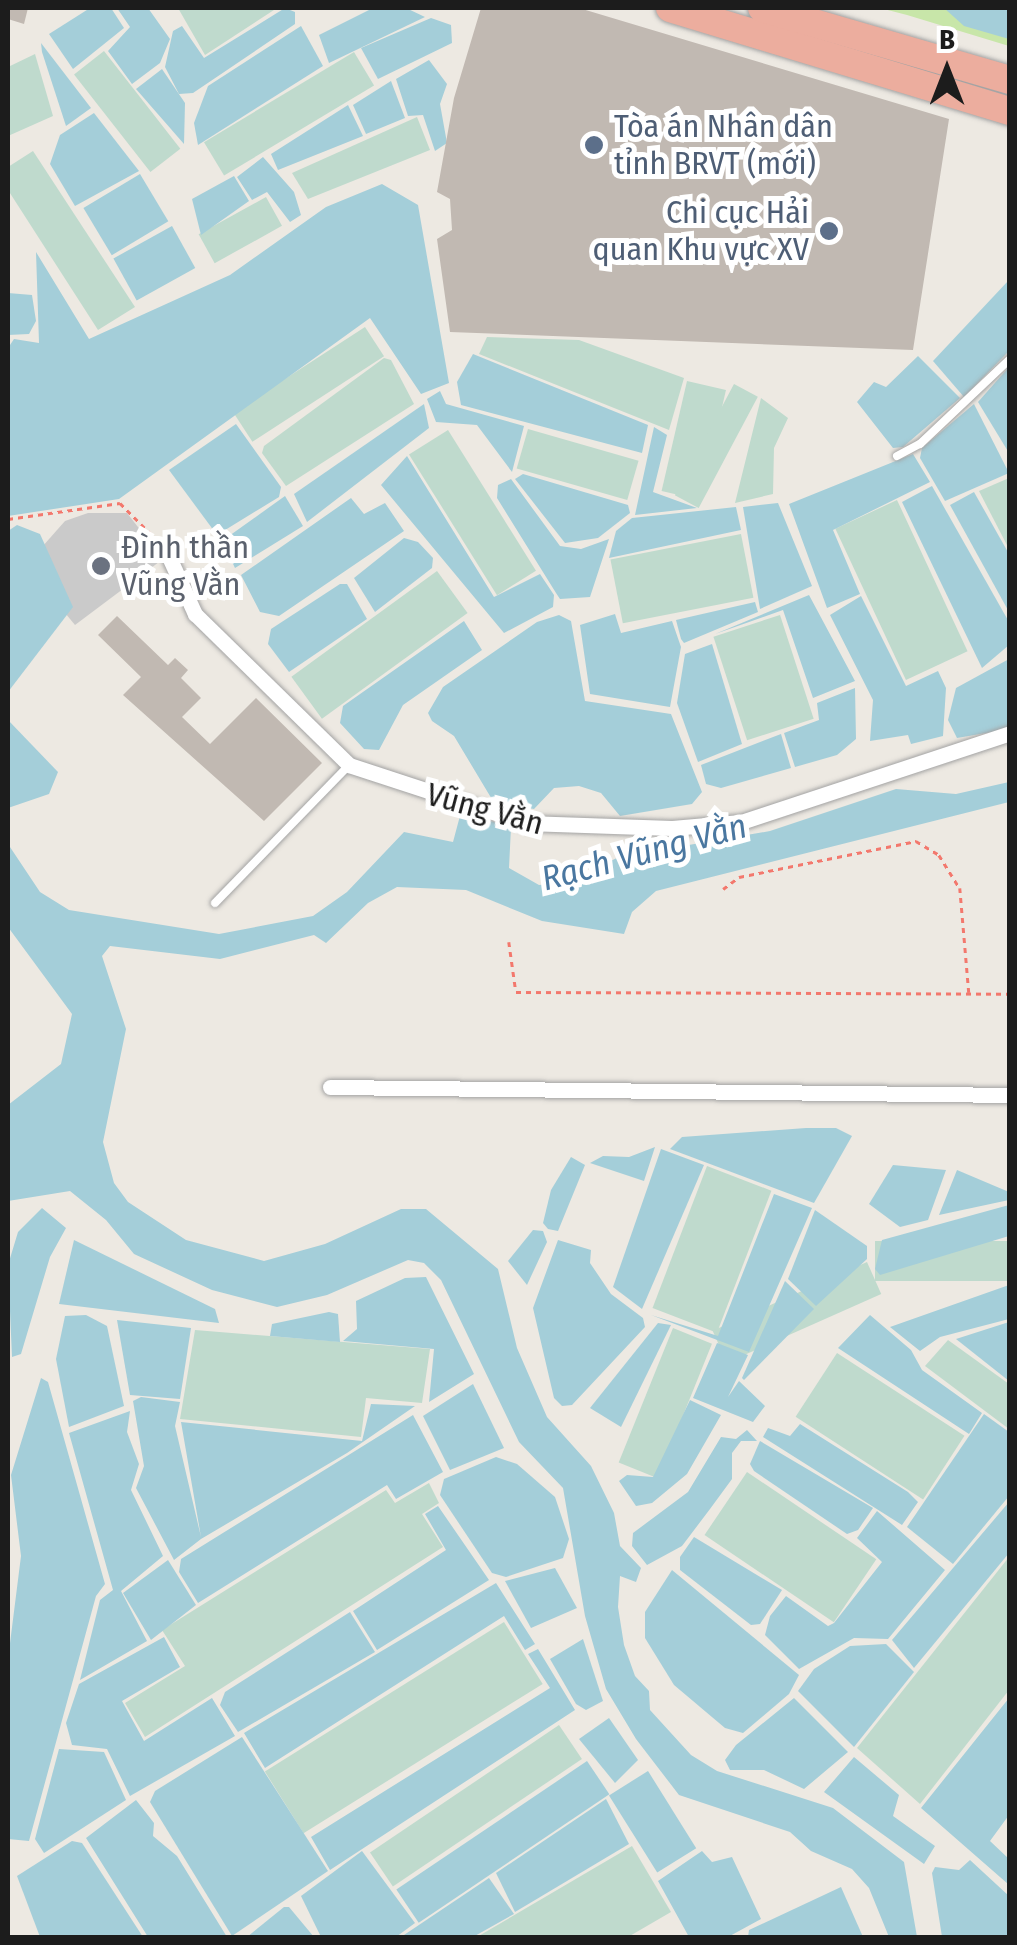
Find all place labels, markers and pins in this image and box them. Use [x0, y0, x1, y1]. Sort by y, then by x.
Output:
place label: Tòa án Nhân dân tỉnh BRVT (mới) [614, 108, 833, 183]
marker: Tòa án Nhân dân tỉnh BRVT (mới) [583, 134, 605, 156]
place label: Chi cục Hải quan Khu vực XV [593, 194, 809, 269]
marker: Chi cục Hải quan Khu vực XV [818, 220, 840, 242]
place label: Đình thần Vũng Vằn [121, 529, 249, 604]
marker: Đình thần Vũng Vằn [90, 555, 112, 577]

